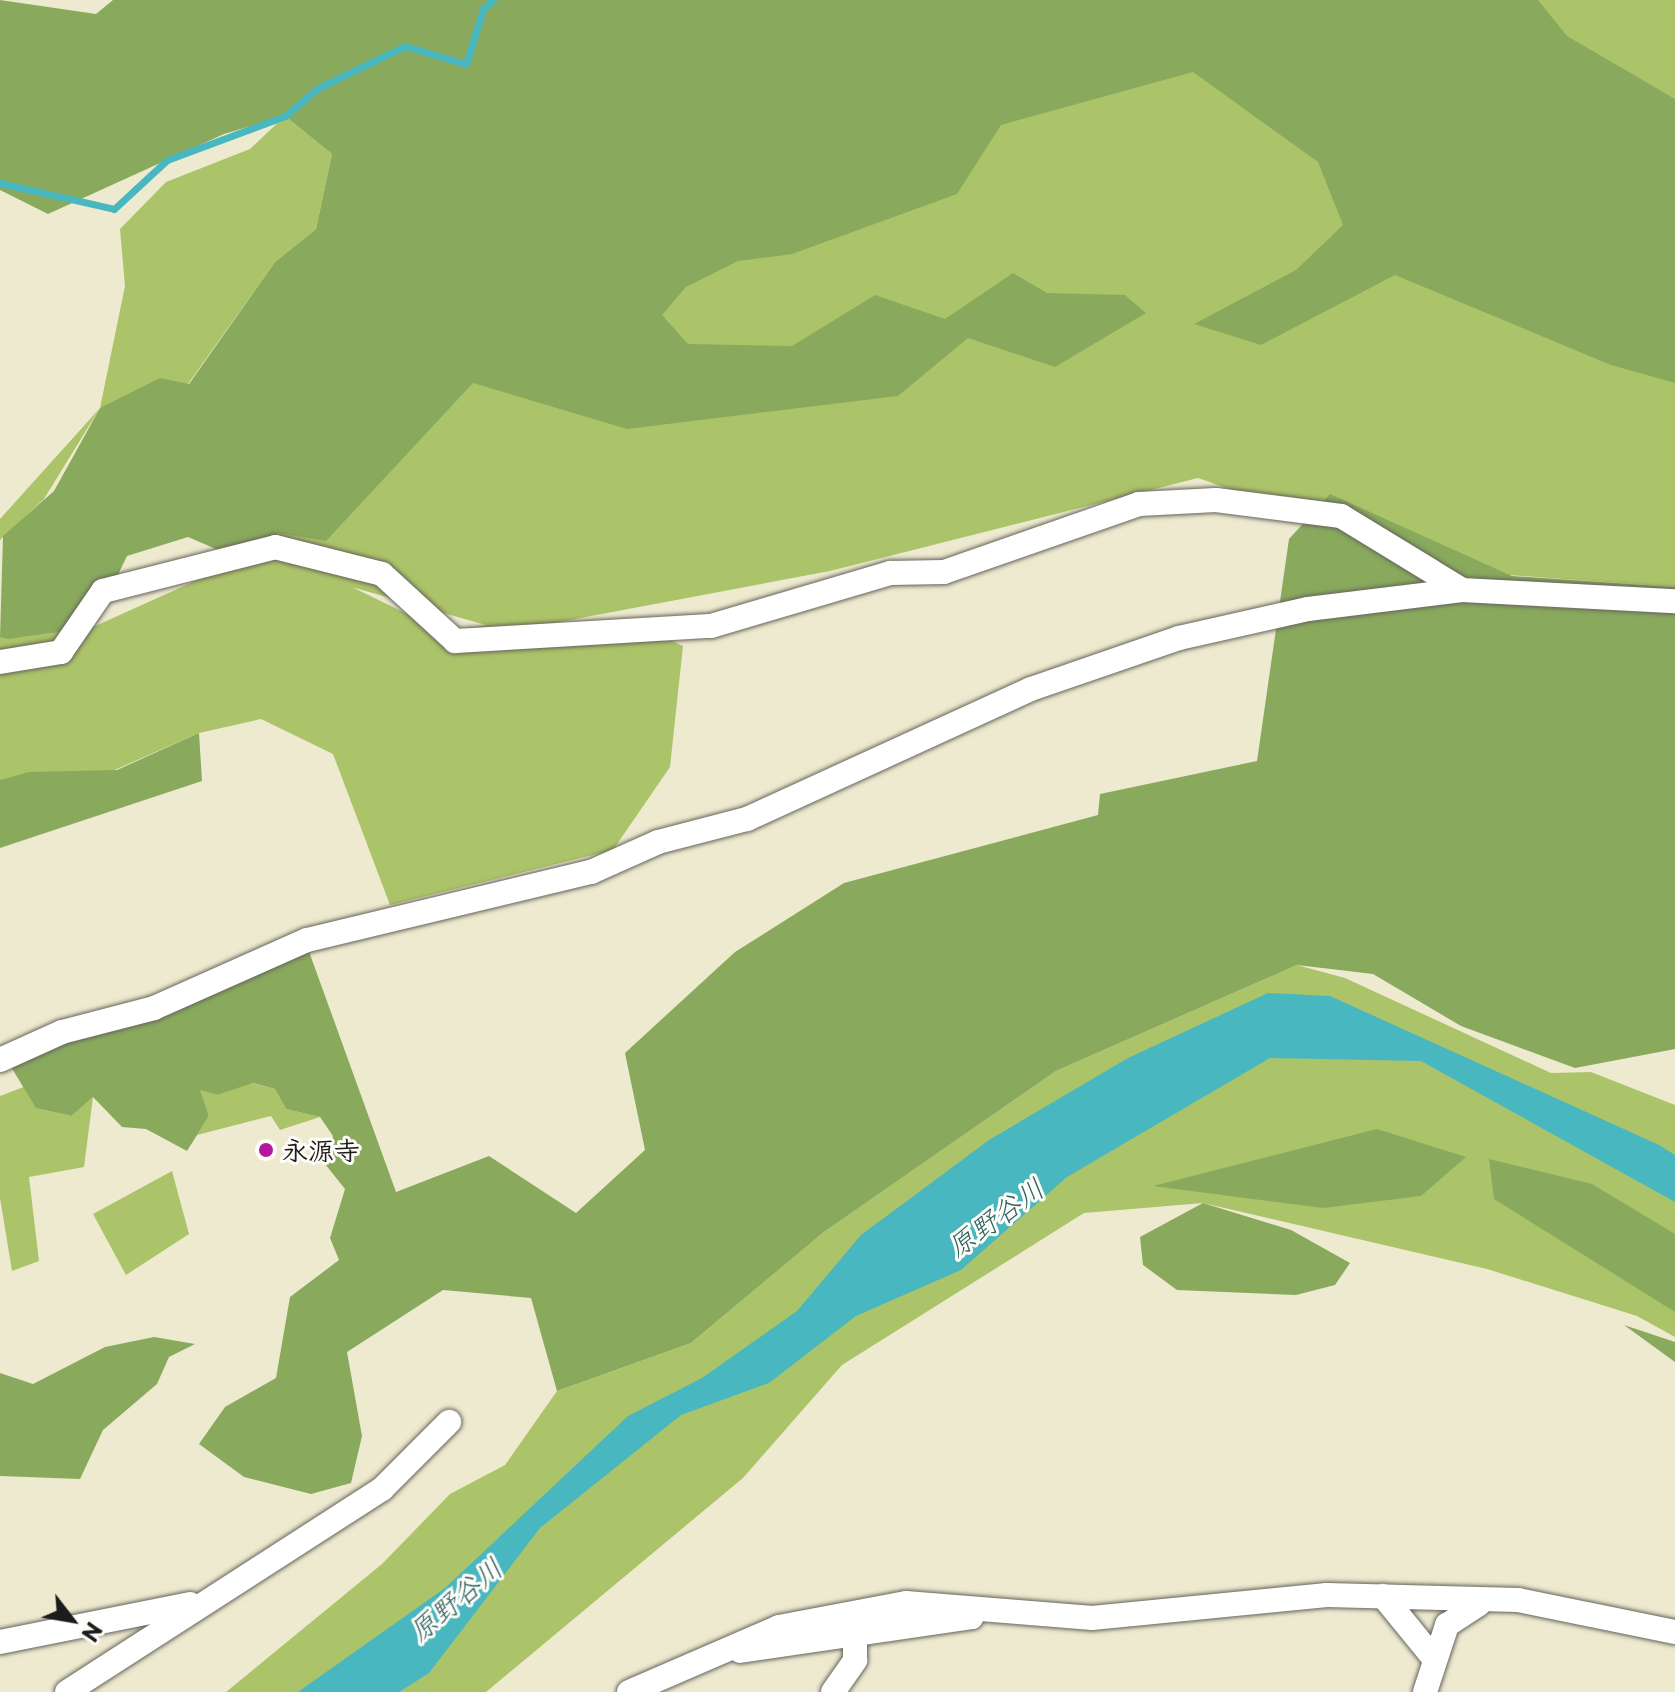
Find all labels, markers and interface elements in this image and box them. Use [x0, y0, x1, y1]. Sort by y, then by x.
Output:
place label: 永源寺 [282, 1134, 360, 1166]
marker: 永源寺 [257, 1141, 275, 1159]
water label: 原野谷川 [940, 1170, 1050, 1264]
water label: 原野谷川 [401, 1550, 509, 1648]
north arrow [32, 1580, 112, 1660]
text: N [74, 1617, 112, 1649]

